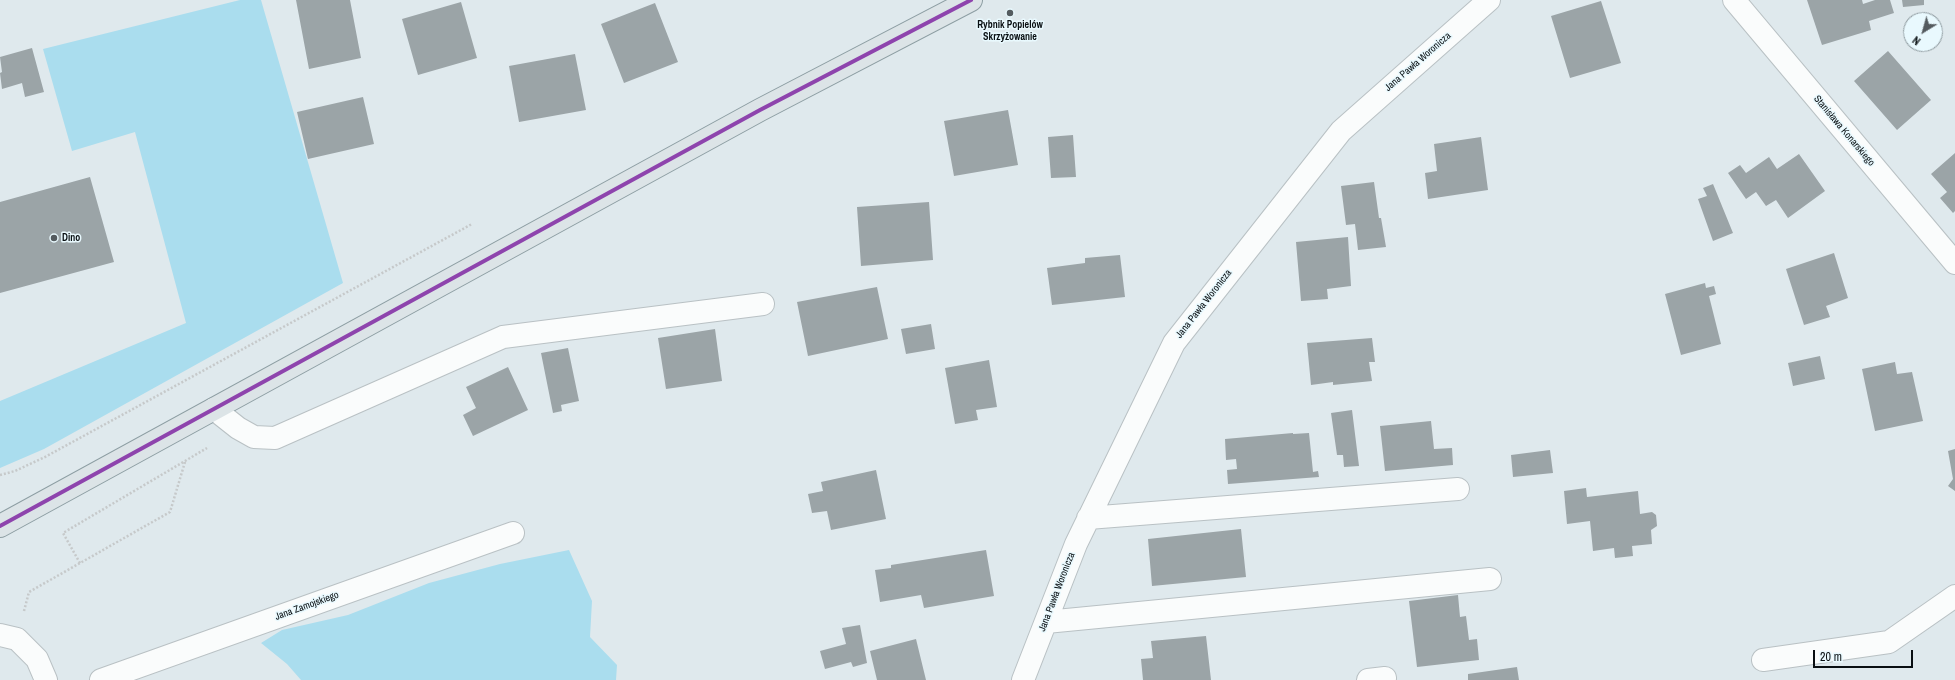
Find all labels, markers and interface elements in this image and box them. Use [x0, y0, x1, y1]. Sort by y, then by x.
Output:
marker: Rybnik Popielów Skrzyżowanie [1005, 8, 1015, 18]
north arrow [1903, 12, 1943, 52]
place label: Rybnik Popielów Skrzyżowanie [977, 19, 1043, 42]
street label: Jana Pawła Woronicza [1382, 30, 1454, 94]
text: N [1910, 33, 1923, 48]
street label: Stanisława Konarskiego [1811, 93, 1877, 169]
place label: Dino [62, 232, 80, 244]
marker: Dino [49, 233, 59, 243]
street label: Jana Pawła Woronicza [1174, 267, 1234, 341]
street label: Jana Pawła Woronicza [1036, 551, 1078, 633]
street label: Jana Zamojskiego [273, 589, 341, 623]
scale bar [1815, 642, 1915, 668]
text: 20 m [1820, 649, 1842, 665]

